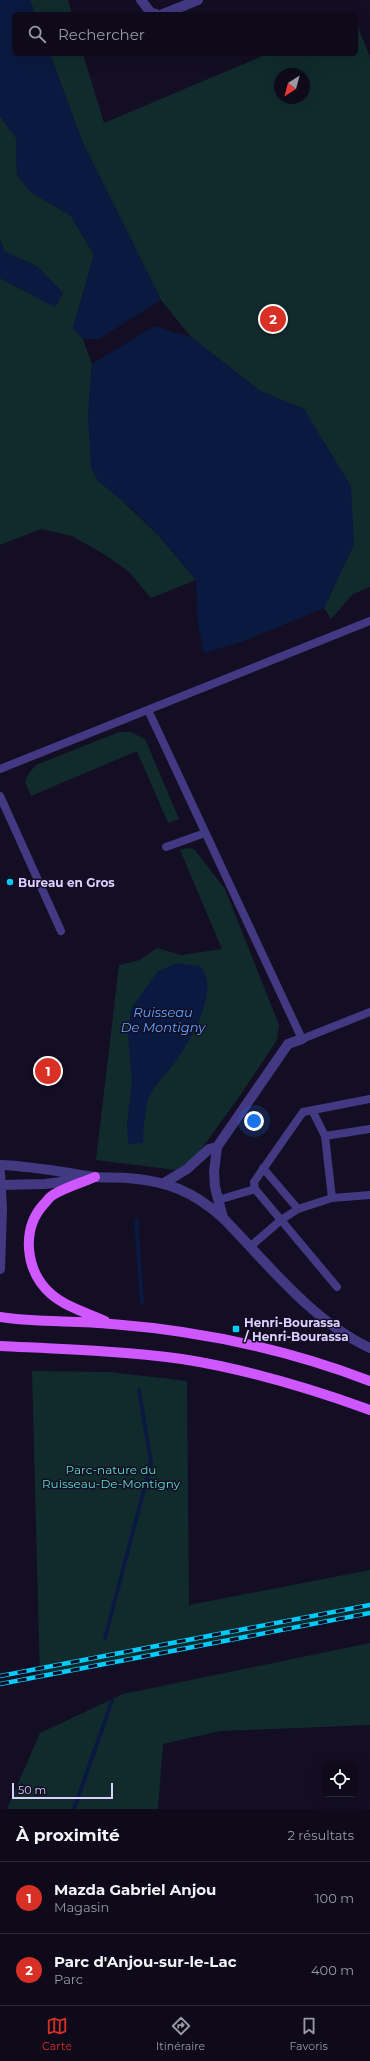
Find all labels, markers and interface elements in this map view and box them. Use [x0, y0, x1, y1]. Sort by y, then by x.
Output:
search box [12, 12, 358, 56]
icon: search [26, 23, 48, 45]
text: Rechercher [58, 25, 145, 44]
north arrow [274, 68, 310, 104]
pin: 2 [260, 304, 286, 334]
place label: Bureau en Gros [18, 875, 115, 890]
marker: Bureau en Gros [5, 877, 15, 887]
water label: Ruisseau De Montigny [121, 1004, 206, 1035]
pin: 1 [35, 1056, 61, 1086]
your location [244, 1111, 264, 1131]
place label: Henri-Bourassa / Henri-Bourassa [243, 1315, 349, 1344]
marker: Henri-Bourassa / Henri-Bourassa [231, 1324, 241, 1334]
park label: Parc-nature du Ruisseau-De-Montigny [42, 1462, 181, 1491]
map controls [322, 1761, 358, 1797]
button: locate [322, 1761, 358, 1797]
scale bar [12, 1781, 113, 1800]
text: 50 m [18, 1783, 46, 1797]
text: À proximité [16, 1825, 120, 1845]
text: 2 résultats [288, 1827, 354, 1843]
text: Mazda Gabriel Anjou [54, 1880, 216, 1899]
text: 1 [26, 1890, 32, 1906]
text: 100 m [315, 1890, 354, 1906]
text: Magasin [54, 1899, 109, 1915]
text: Parc d'Anjou-sur-le-Lac [54, 1952, 237, 1971]
text: 2 [25, 1962, 33, 1978]
text: 400 m [311, 1962, 354, 1978]
text: Parc [54, 1971, 83, 1987]
tab: Carte [42, 2015, 72, 2053]
tab: Itinéraire [156, 2015, 205, 2053]
tab: Favoris [289, 2015, 328, 2053]

